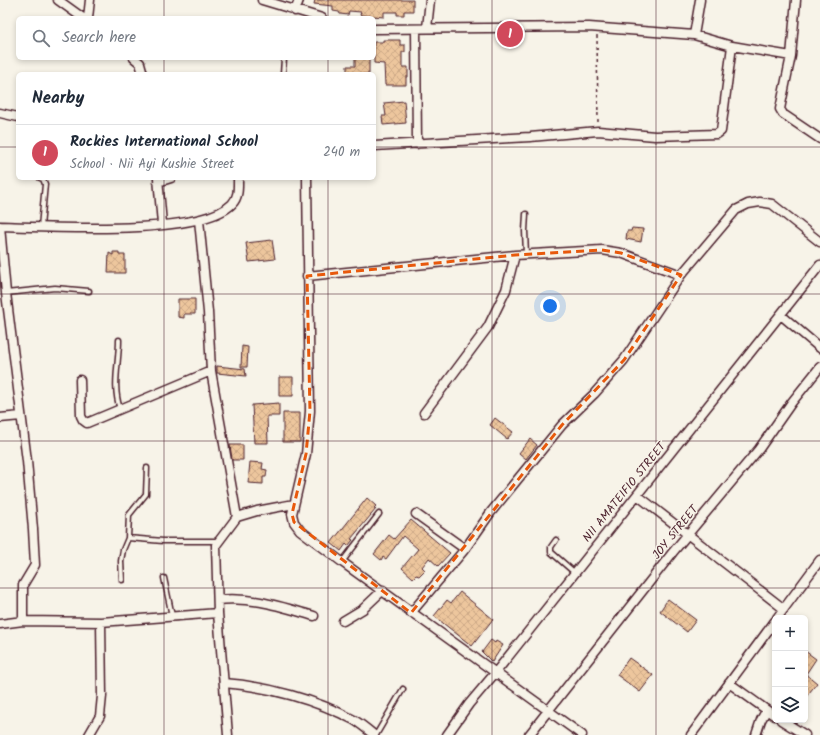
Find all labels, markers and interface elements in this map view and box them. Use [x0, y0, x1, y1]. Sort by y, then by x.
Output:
search box [16, 16, 376, 60]
pin: 1 [497, 19, 523, 49]
text: Search here [62, 26, 136, 50]
icon: search [30, 27, 52, 49]
text: Nearby [32, 85, 84, 112]
text: Rockies International School [70, 130, 258, 154]
text: 1 [43, 142, 47, 163]
text: 240 m [323, 142, 360, 163]
text: School · Nii Ayi Kushie Street [70, 154, 234, 175]
your location [540, 296, 560, 316]
street label: NII AMATEIFIO STREET [578, 437, 672, 546]
street label: JOY STREET [648, 500, 704, 564]
map controls [772, 615, 808, 723]
button: + [772, 615, 808, 651]
button: − [772, 651, 808, 687]
button: layers [772, 687, 808, 723]

